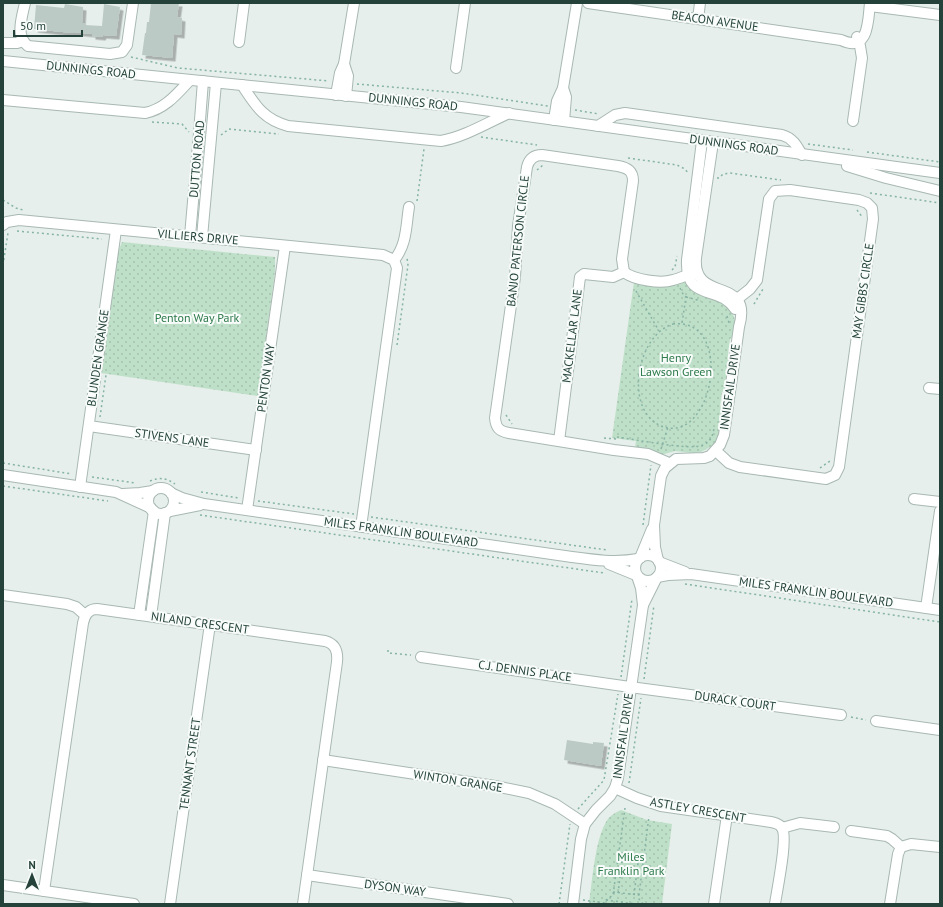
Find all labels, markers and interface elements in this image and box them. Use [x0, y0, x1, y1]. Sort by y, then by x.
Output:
street label: BEACON AVENUE [671, 7, 760, 34]
scale bar [14, 12, 82, 38]
text: 50 m [20, 18, 46, 33]
street label: DUNNINGS ROAD [46, 57, 137, 82]
street label: DUNNINGS ROAD [368, 89, 459, 114]
street label: DUTTON ROAD [186, 120, 207, 198]
street label: DUNNINGS ROAD [689, 131, 780, 158]
street label: BANJO PATERSON CIRCLE [503, 175, 532, 307]
street label: VILLIERS DRIVE [156, 225, 239, 248]
street label: MAY GIBBS CIRCLE [848, 242, 877, 340]
street label: MACKELLAR LANE [558, 288, 585, 384]
street label: BLUNDEN GRANGE [83, 309, 112, 407]
park label: Penton Way Park [155, 310, 240, 325]
street label: PENTON WAY [253, 342, 278, 413]
street label: INNISFAIL DRIVE [716, 343, 743, 431]
park label: Henry Lawson Green [640, 350, 712, 379]
street label: STIVENS LANE [134, 425, 210, 450]
street label: MILES FRANKLIN BOULEVARD [323, 513, 479, 550]
street label: MILES FRANKLIN BOULEVARD [738, 573, 894, 610]
street label: NILAND CRESCENT [150, 608, 250, 637]
street label: C.J. DENNIS PLACE [477, 657, 573, 684]
street label: DURACK COURT [693, 687, 777, 714]
street label: INNISFAIL DRIVE [609, 692, 636, 780]
street label: TENNANT STREET [176, 716, 203, 811]
street label: WINTON GRANGE [412, 766, 504, 795]
street label: ASTLEY CRESCENT [649, 794, 748, 825]
park label: Miles Franklin Park [597, 849, 665, 878]
north arrow [12, 855, 52, 895]
text: N [28, 858, 36, 872]
street label: DYSON WAY [363, 876, 427, 899]

